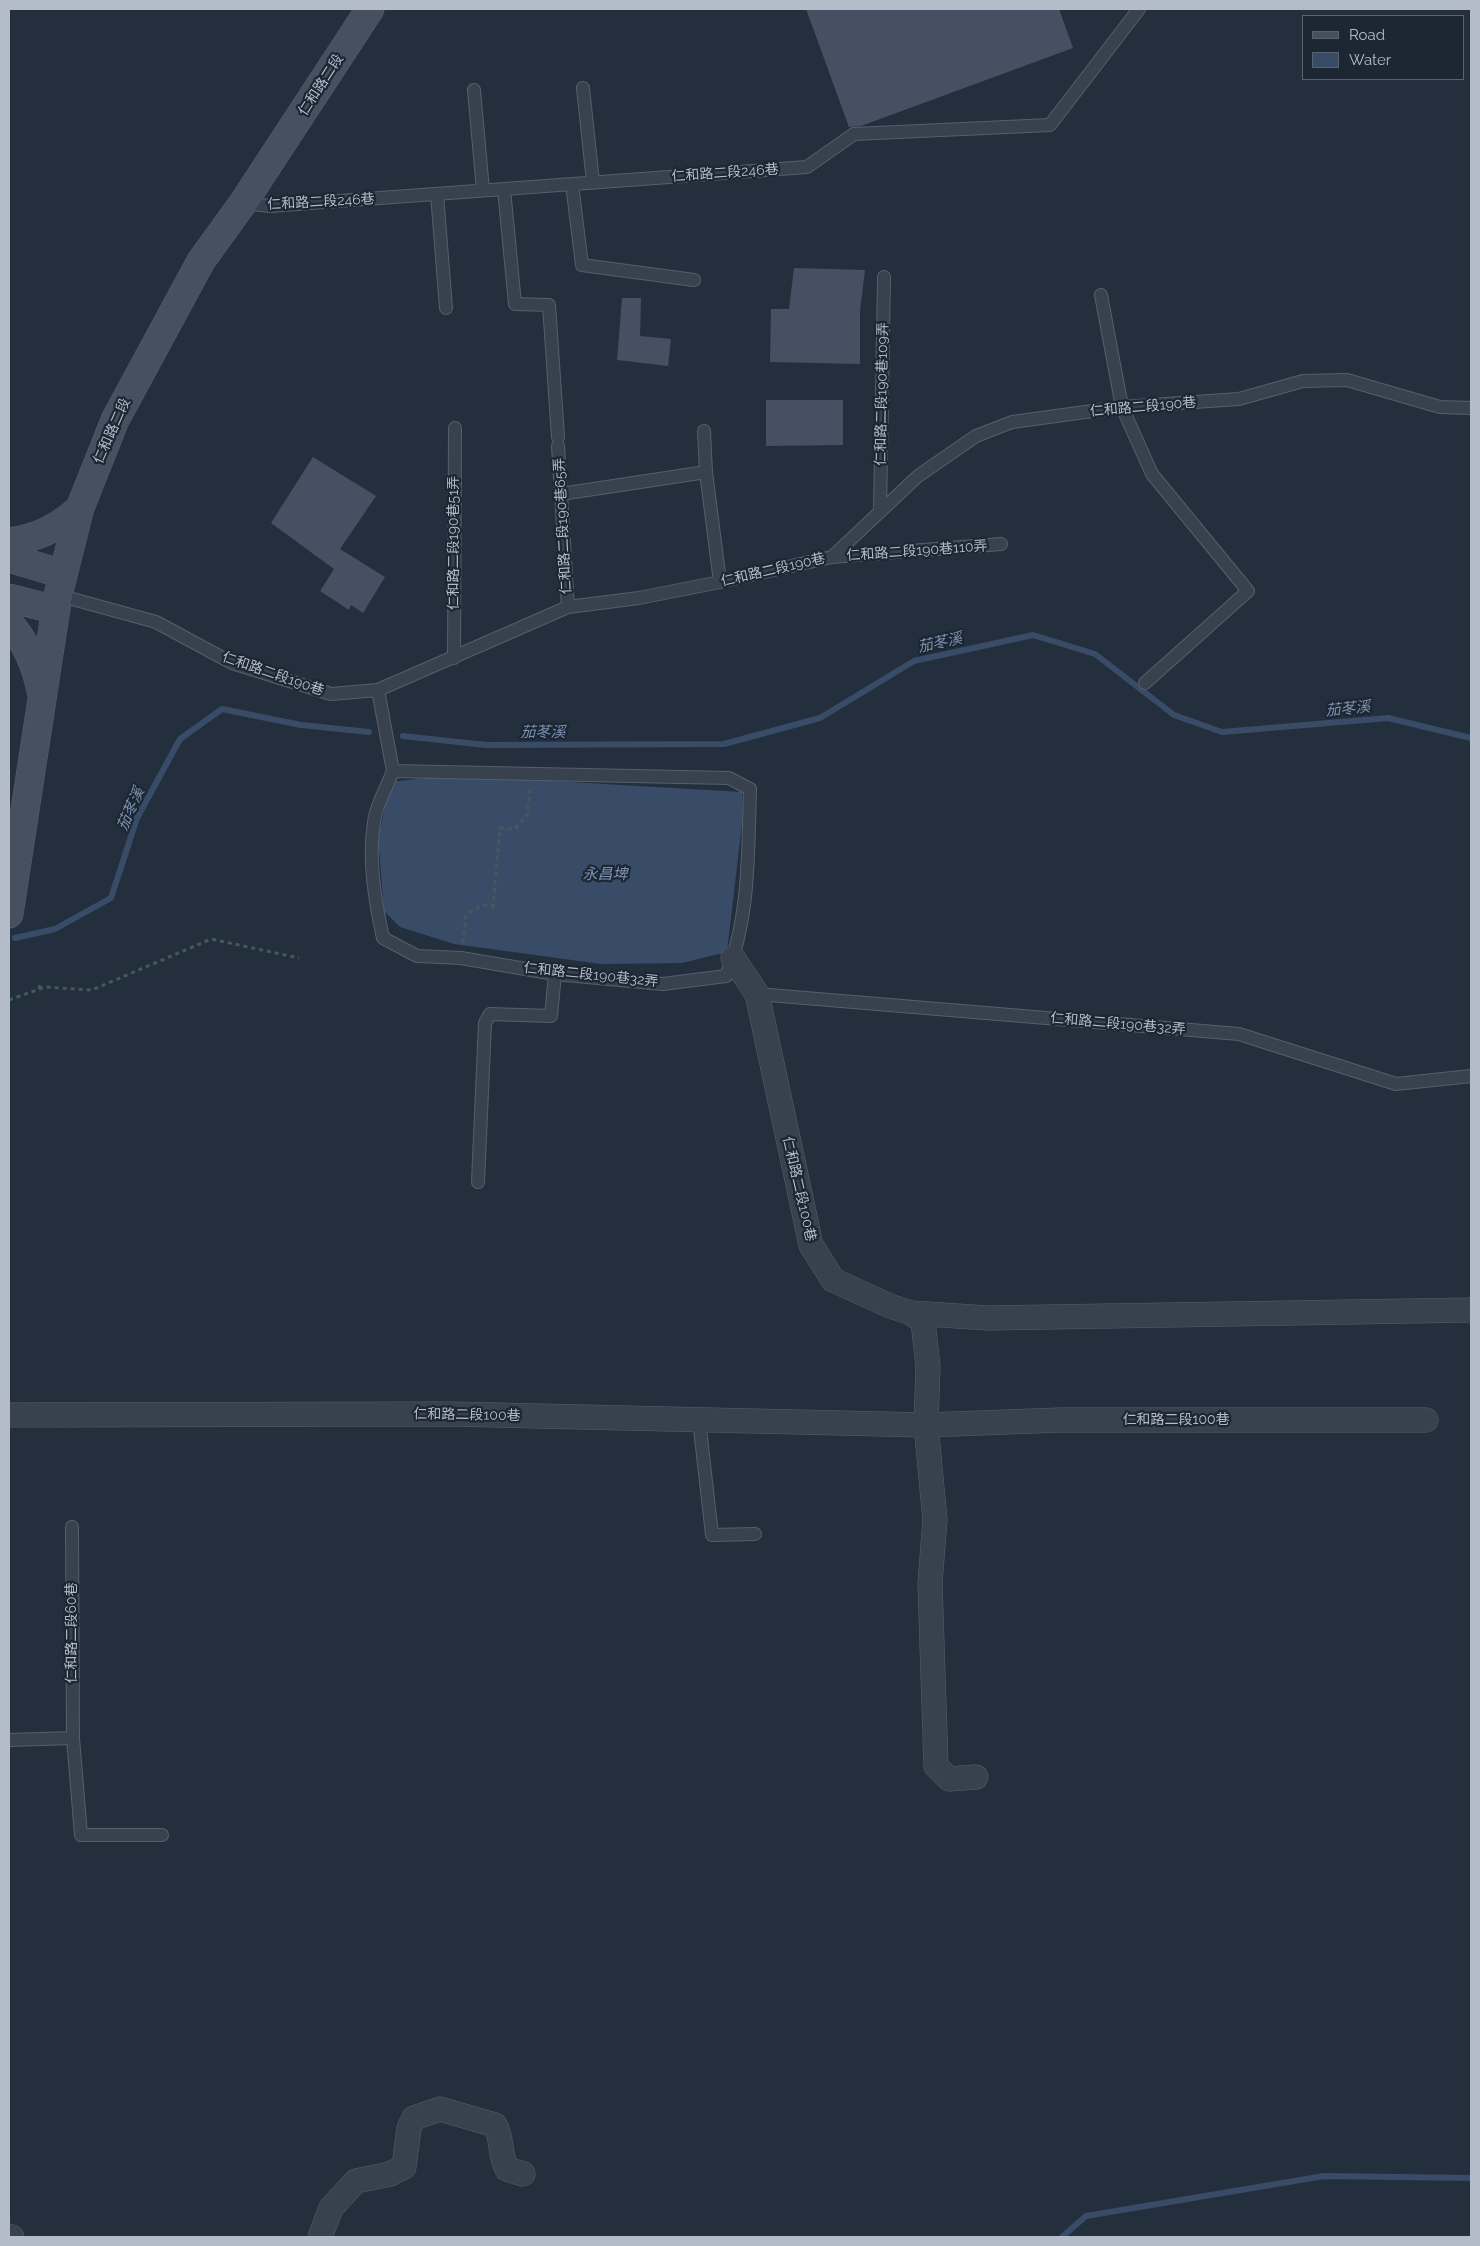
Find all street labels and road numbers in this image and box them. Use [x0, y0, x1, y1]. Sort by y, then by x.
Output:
street label: 仁和路二段 [295, 51, 347, 119]
street label: 仁和路二段246巷 [671, 161, 779, 185]
street label: 仁和路二段246巷 [267, 191, 375, 213]
street label: 仁和路二段190巷109弄 [872, 322, 892, 466]
street label: 仁和路二段190巷 [1089, 394, 1197, 420]
street label: 仁和路二段 [90, 396, 134, 466]
street label: 仁和路二段190巷65弄 [551, 457, 575, 595]
street label: 仁和路二段190巷51弄 [446, 476, 462, 610]
street label: 仁和路二段190巷110弄 [846, 538, 988, 564]
street label: 仁和路二段190巷 [719, 550, 827, 590]
street label: 仁和路二段190巷 [220, 649, 326, 699]
street label: 仁和路二段190巷32弄 [523, 960, 659, 990]
street label: 仁和路二段190巷32弄 [1050, 1010, 1186, 1038]
street label: 仁和路二段100巷 [779, 1135, 819, 1243]
street label: 仁和路二段100巷 [413, 1406, 521, 1424]
street label: 仁和路二段100巷 [1122, 1412, 1230, 1428]
street label: 仁和路二段60巷 [64, 1582, 80, 1684]

